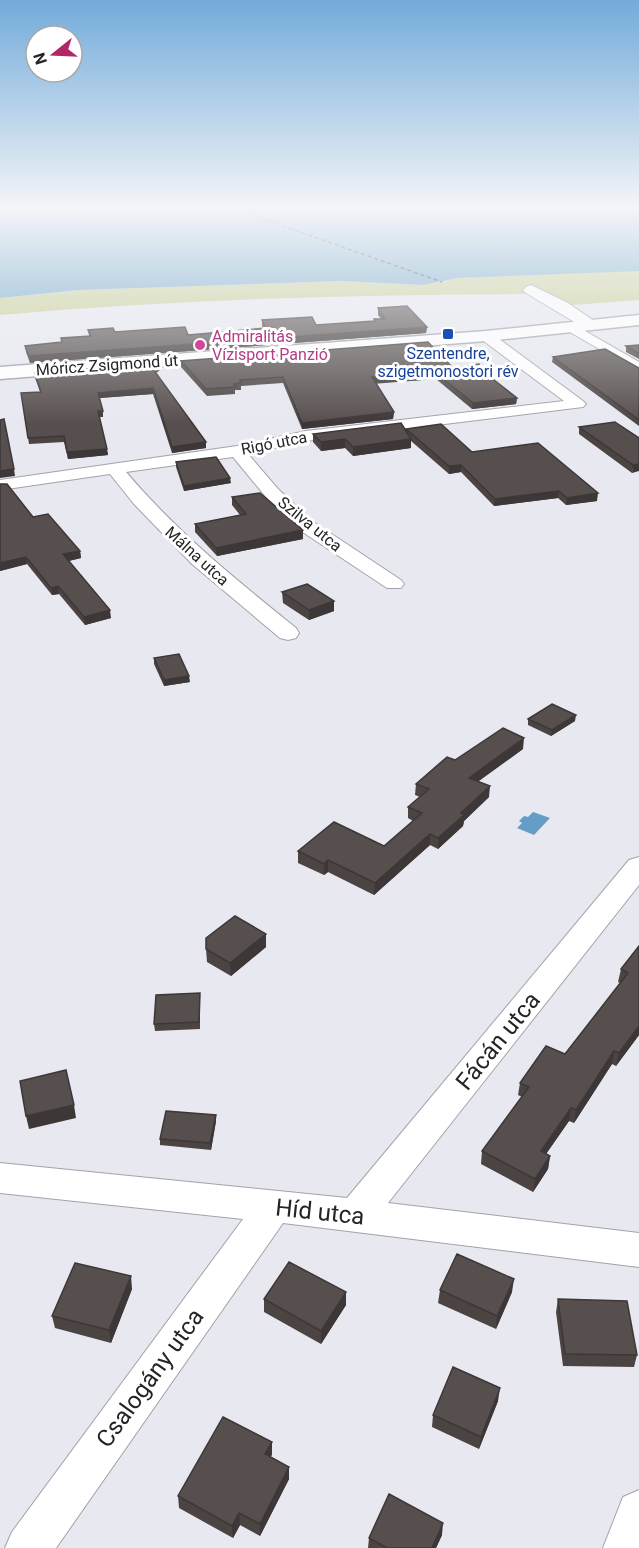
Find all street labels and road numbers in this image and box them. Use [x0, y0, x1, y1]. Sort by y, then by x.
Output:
street label: Móricz Zsigmond út [35, 351, 179, 379]
street label: Rigó utca [239, 427, 309, 459]
street label: Szilva utca [274, 492, 346, 556]
street label: Málna utca [161, 522, 233, 590]
street label: Fácán utca [450, 987, 546, 1095]
street label: Híd utca [274, 1193, 366, 1231]
street label: Csalogány utca [90, 1303, 210, 1453]

